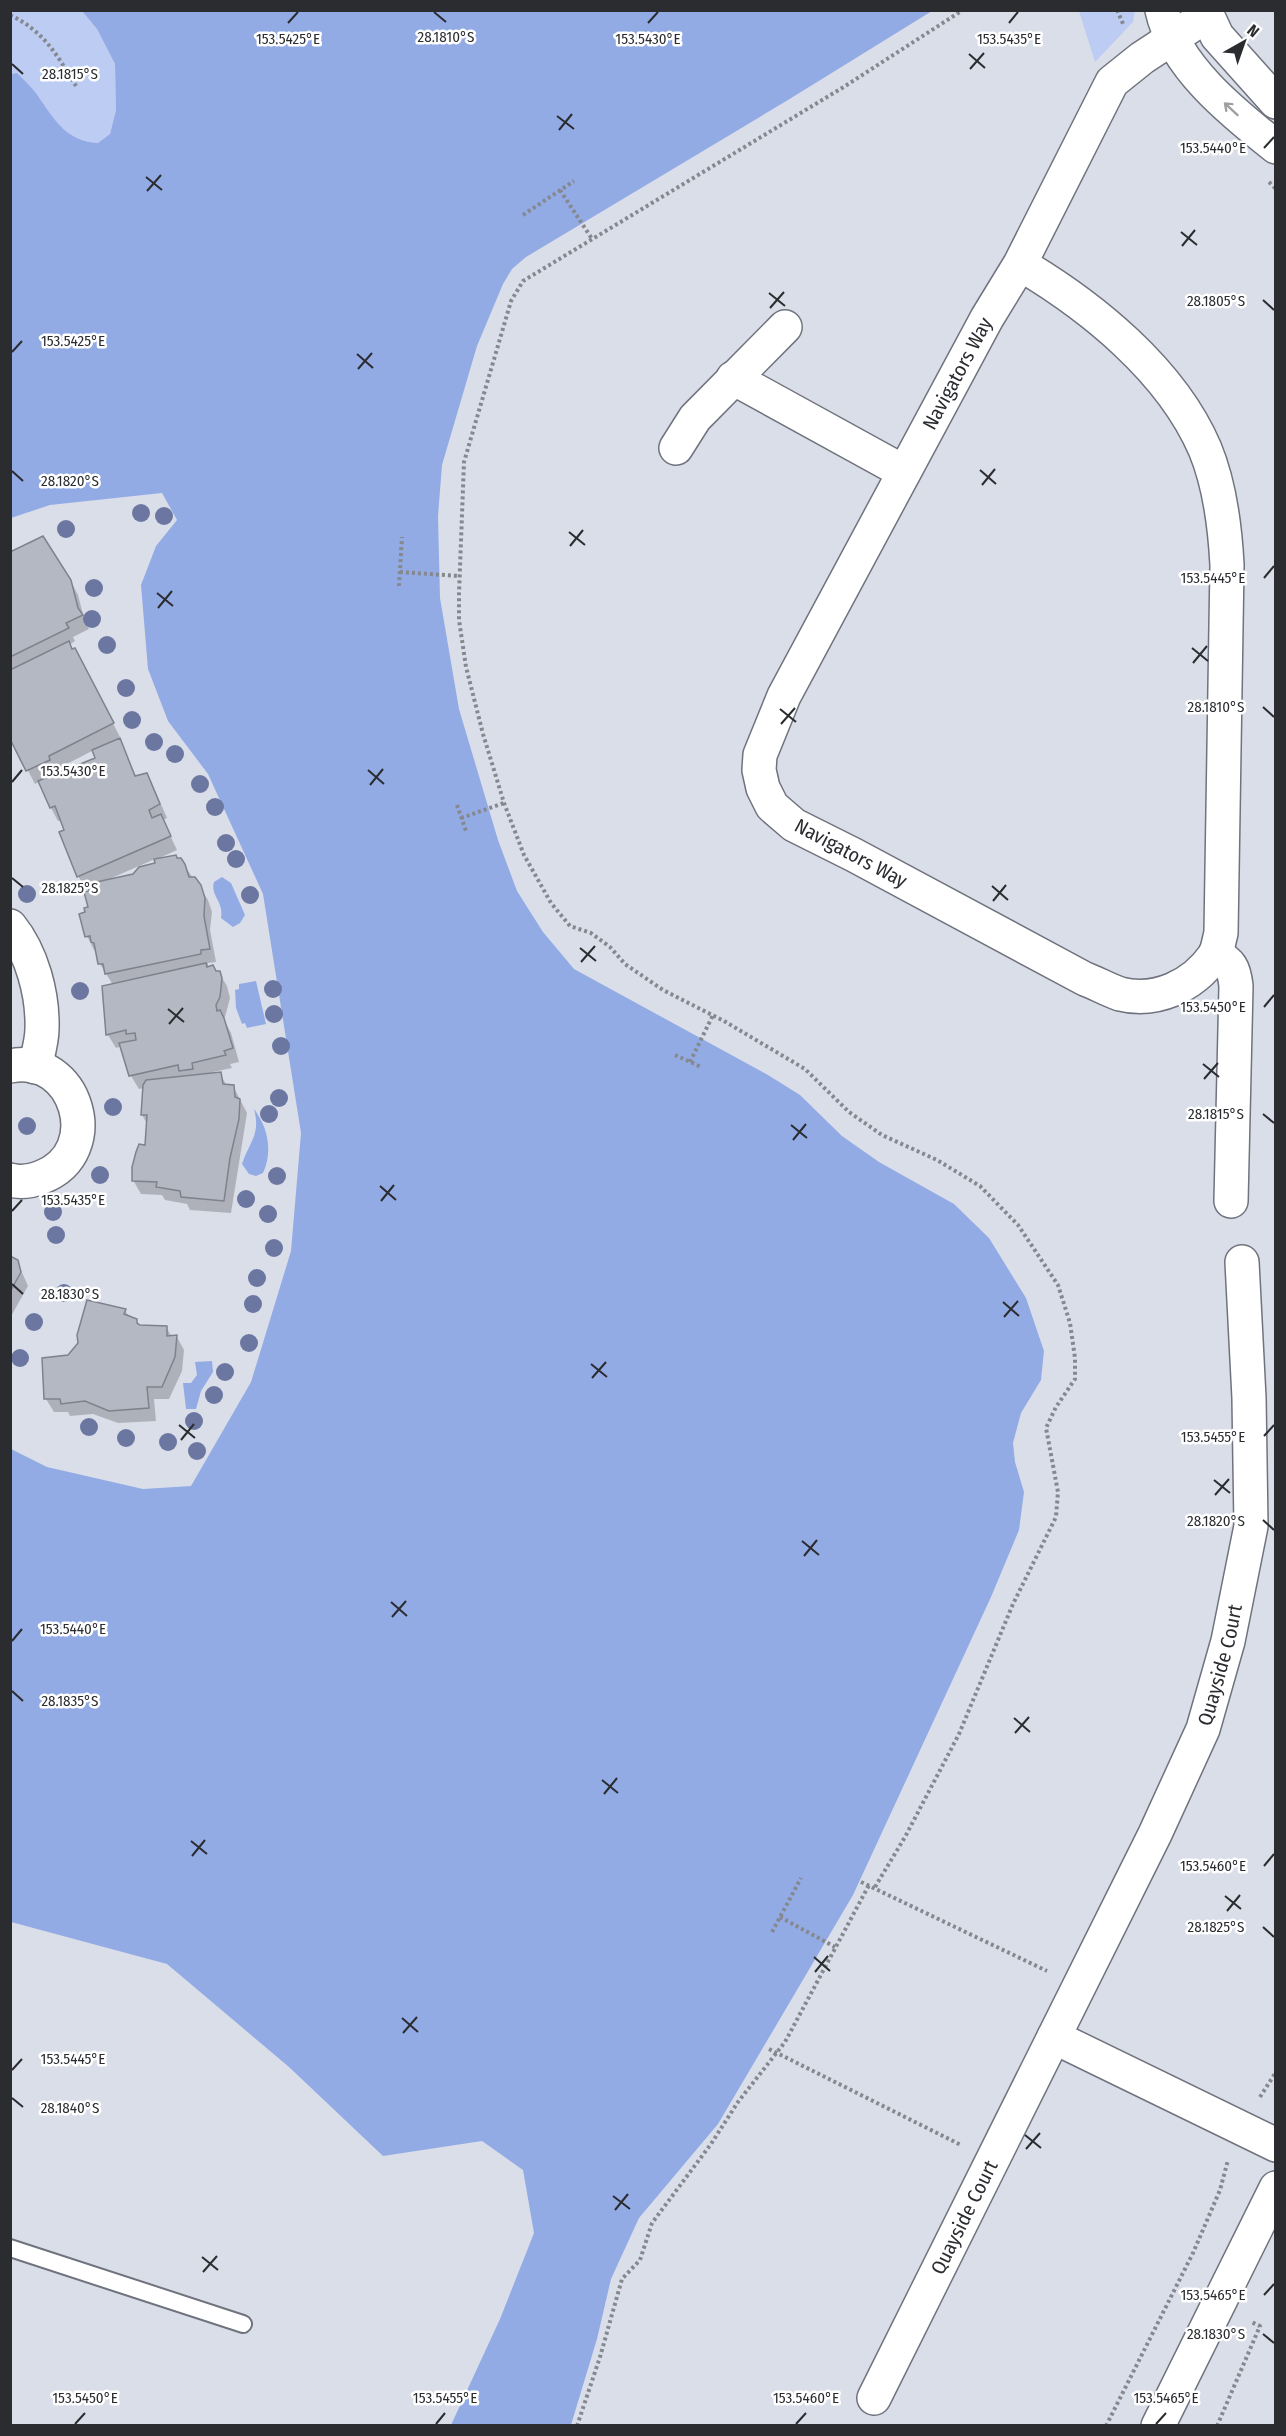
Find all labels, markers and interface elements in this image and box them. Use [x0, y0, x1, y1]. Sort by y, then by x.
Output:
north arrow [1214, 12, 1274, 72]
text: N [1244, 21, 1263, 41]
text: 28.1810°S [418, 28, 474, 46]
text: 153.5425°E [256, 30, 320, 48]
text: 153.5430°E [615, 30, 681, 48]
text: 153.5435°E [977, 30, 1041, 48]
text: 28.1815°S [42, 65, 98, 83]
one-way arrow [1224, 102, 1239, 116]
text: 153.5440°E [1180, 139, 1246, 157]
text: 28.1805°S [1187, 292, 1245, 310]
street label: Navigators Way [917, 313, 997, 434]
text: 153.5425°E [41, 332, 105, 350]
text: 28.1820°S [41, 472, 99, 490]
text: 153.5445°E [1181, 569, 1245, 587]
text: 28.1810°S [1188, 698, 1244, 716]
text: 153.5430°E [40, 762, 106, 780]
street label: Navigators Way [791, 813, 911, 893]
text: 28.1825°S [42, 879, 98, 897]
text: 153.5450°E [1180, 998, 1246, 1016]
text: 28.1815°S [1188, 1105, 1244, 1123]
text: 153.5435°E [41, 1191, 105, 1209]
text: 28.1830°S [41, 1285, 99, 1303]
text: 153.5455°E [1181, 1428, 1245, 1446]
text: 28.1820°S [1187, 1512, 1245, 1530]
street label: Quayside Court [1193, 1602, 1247, 1728]
text: 153.5440°E [40, 1620, 106, 1638]
text: 28.1835°S [41, 1692, 99, 1710]
text: 153.5460°E [1180, 1857, 1246, 1875]
text: 28.1825°S [1188, 1918, 1244, 1936]
text: 153.5445°E [41, 2050, 105, 2068]
text: 28.1840°S [41, 2099, 99, 2117]
street label: Quayside Court [926, 2156, 1003, 2278]
text: 153.5465°E [1180, 2286, 1246, 2304]
text: 28.1830°S [1187, 2325, 1245, 2343]
text: 153.5450°E [52, 2389, 118, 2407]
text: 153.5455°E [413, 2389, 477, 2407]
text: 153.5460°E [773, 2389, 839, 2407]
text: 153.5465°E [1133, 2389, 1199, 2407]

